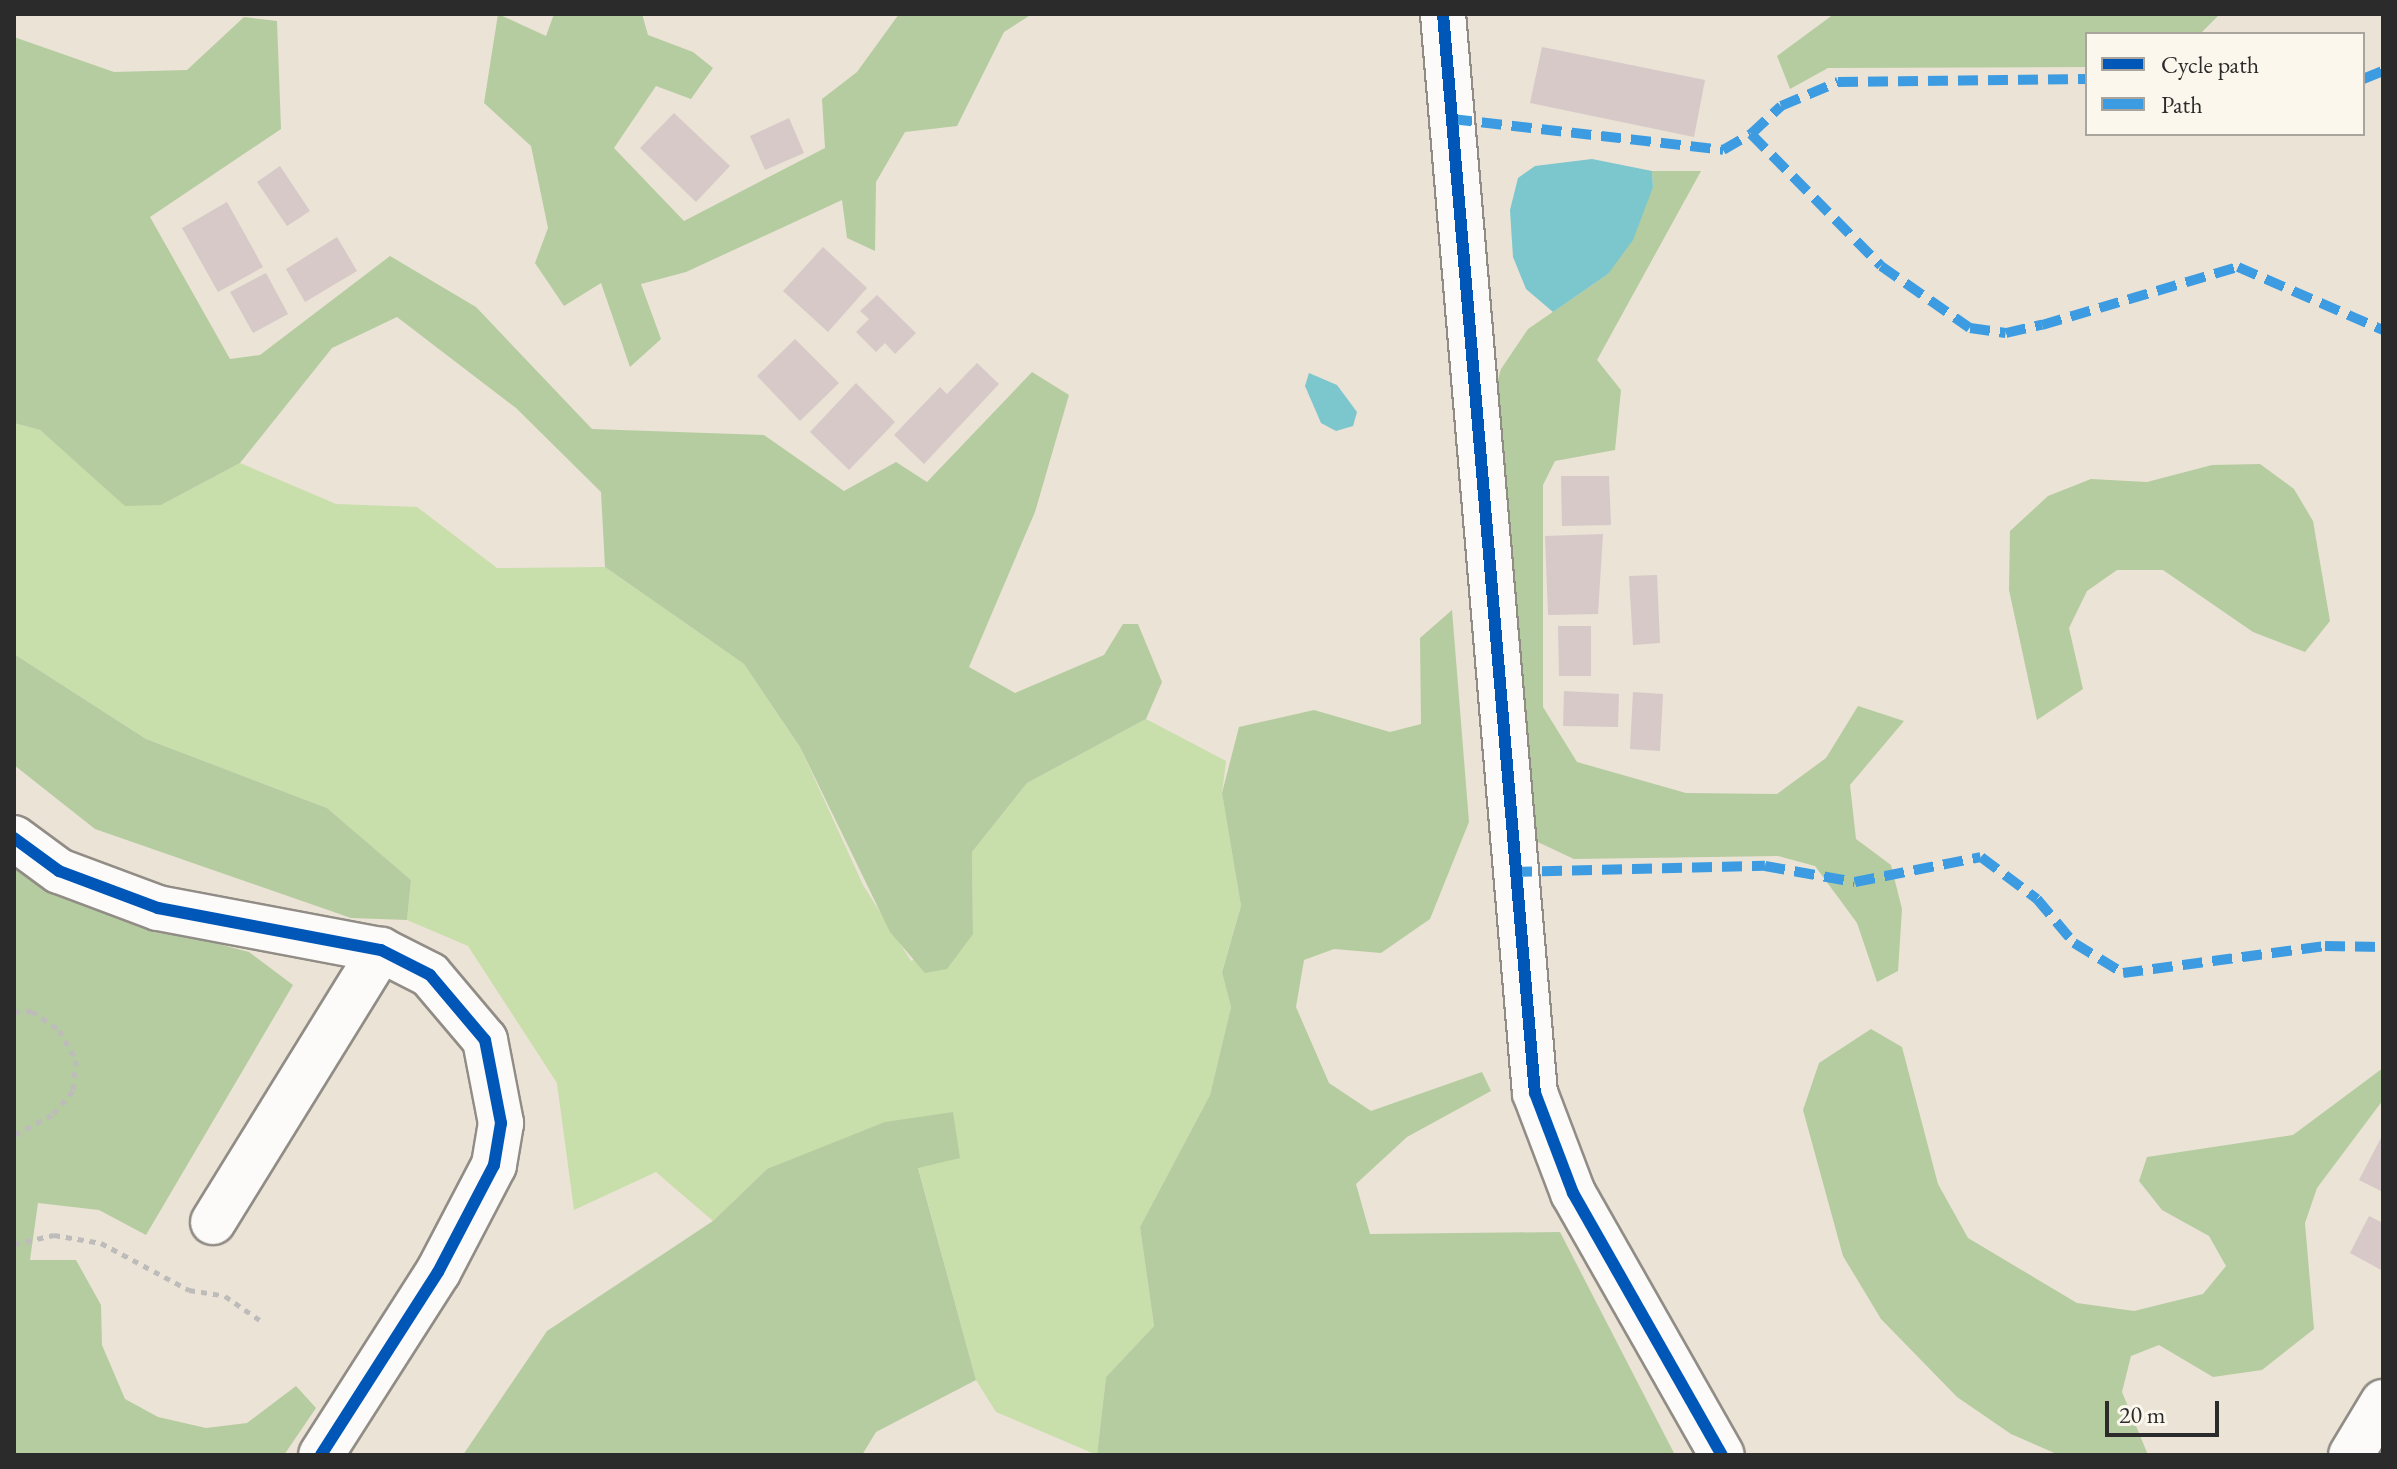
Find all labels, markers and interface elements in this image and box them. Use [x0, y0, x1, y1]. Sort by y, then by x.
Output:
legend [2085, 32, 2365, 136]
text: Cycle path [2161, 49, 2259, 80]
text: Path [2161, 89, 2203, 120]
scale bar [2109, 1385, 2223, 1435]
text: 20 m [2119, 1399, 2166, 1430]

